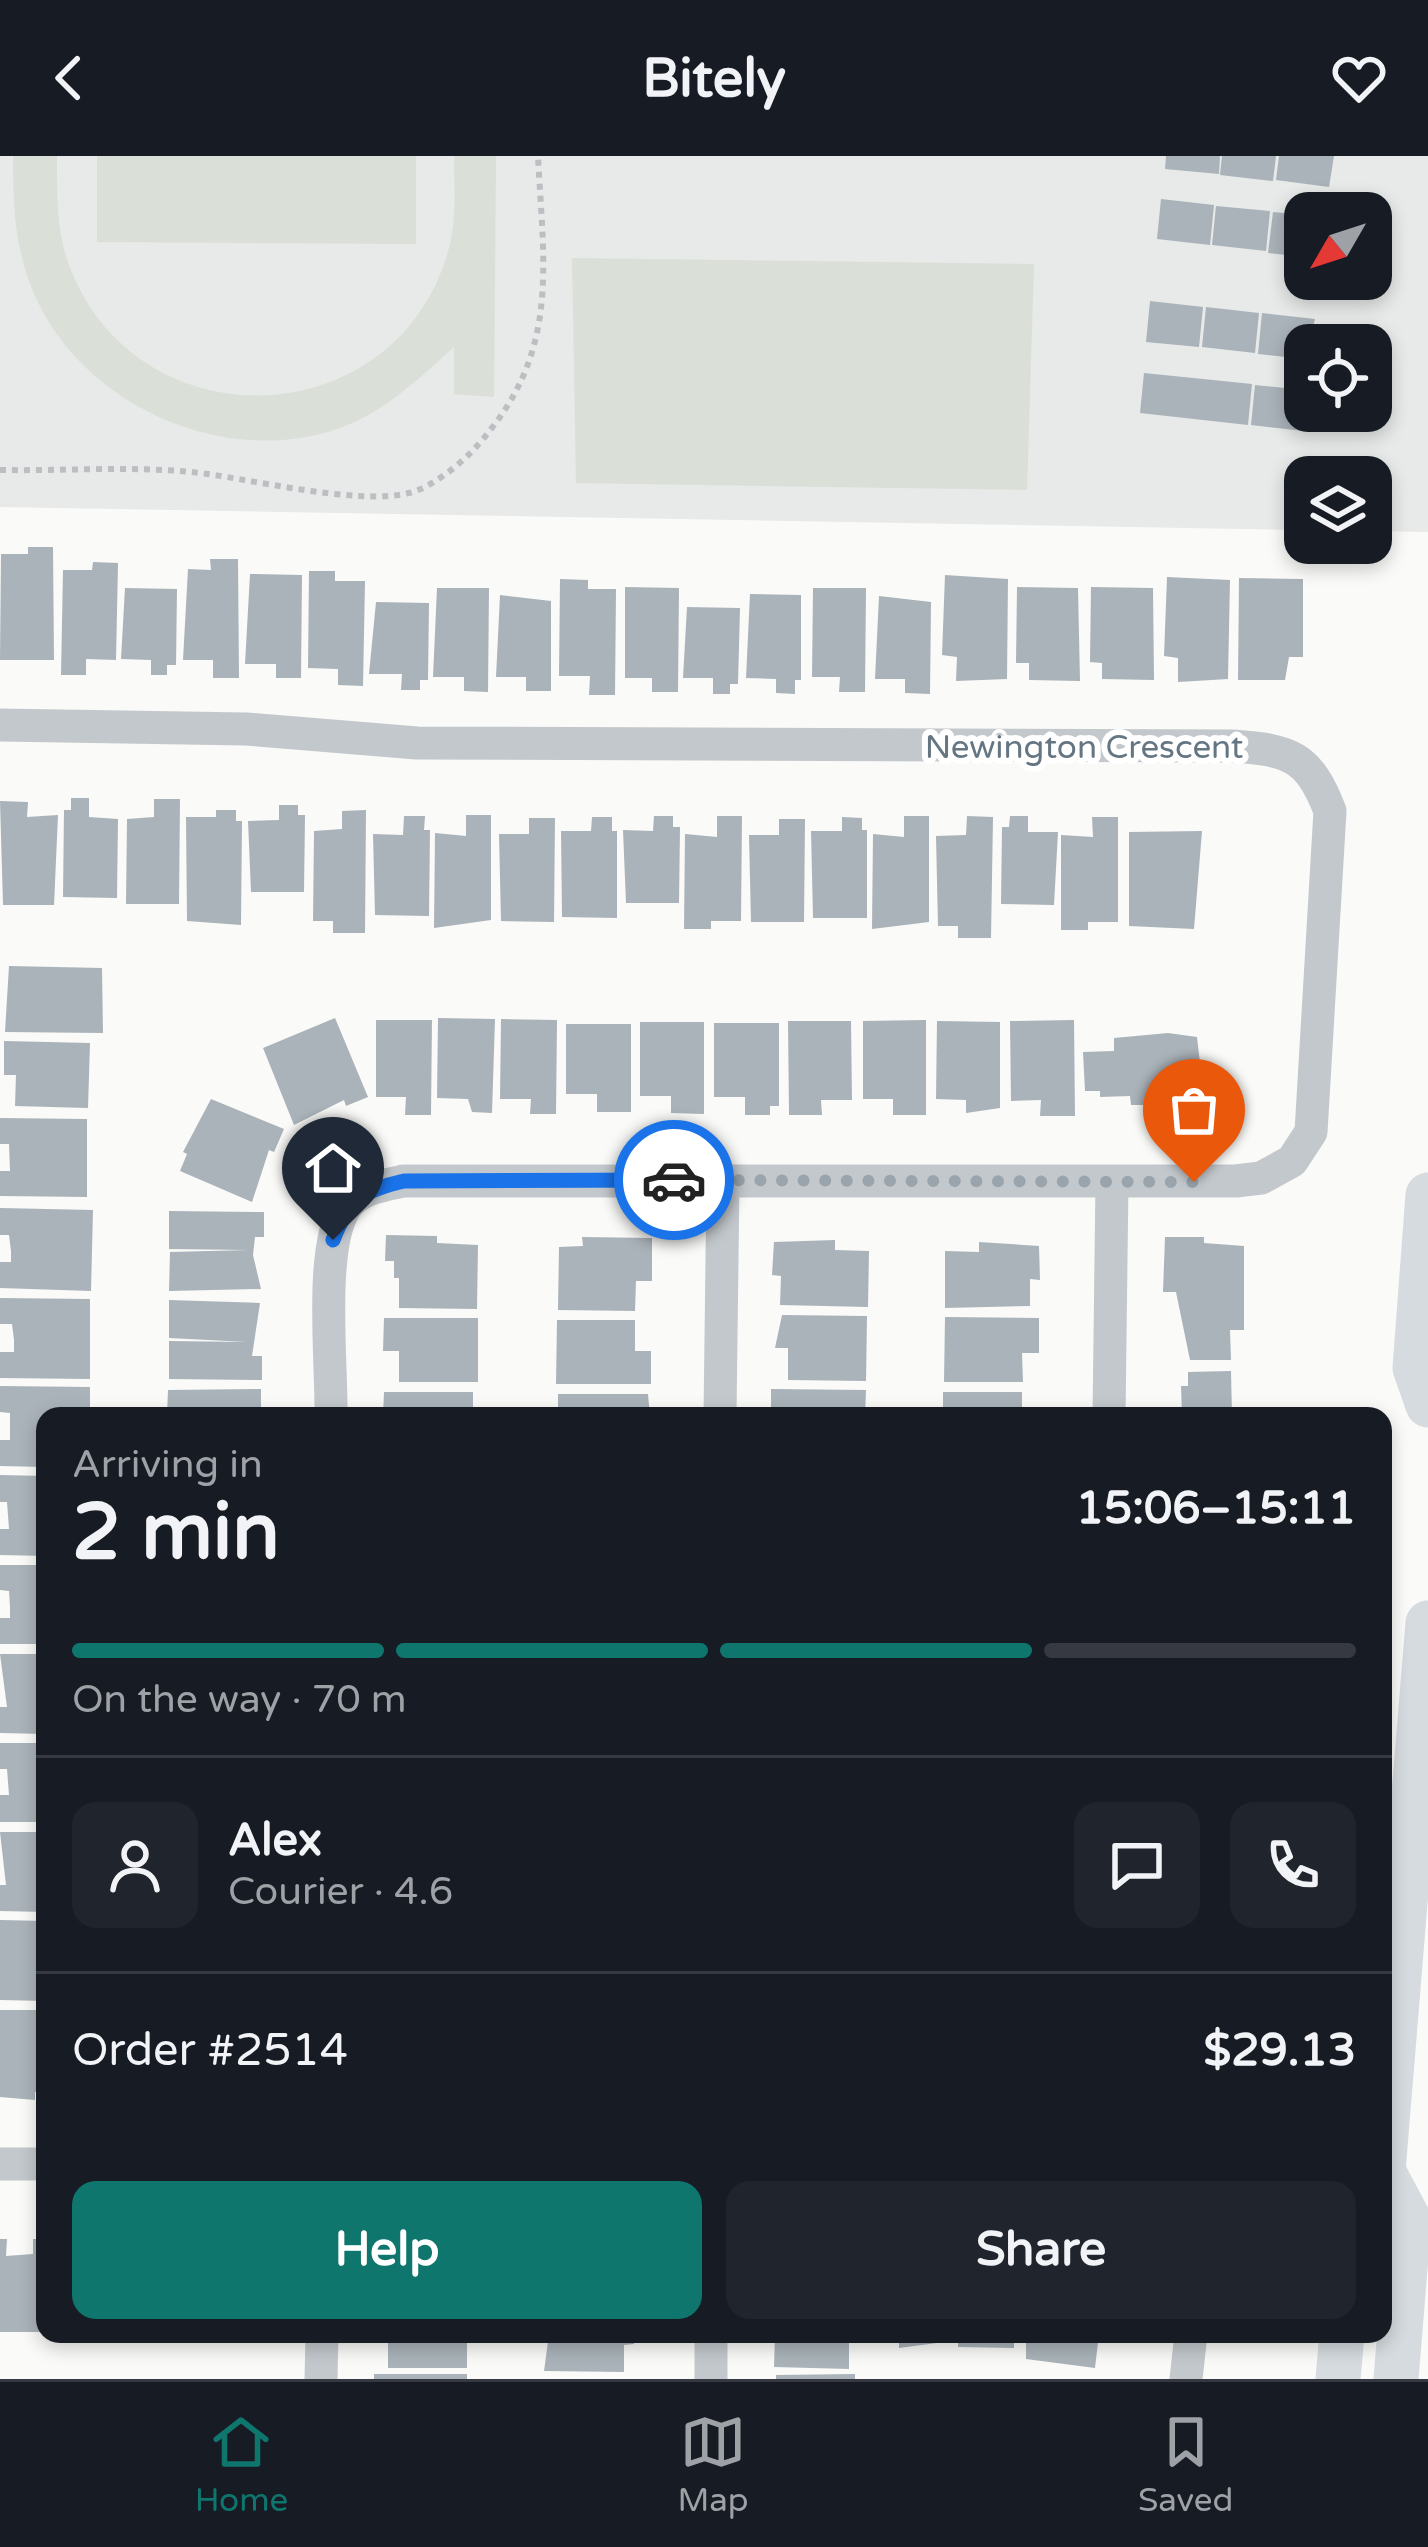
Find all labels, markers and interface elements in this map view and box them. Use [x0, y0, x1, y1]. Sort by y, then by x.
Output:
icon: back [36, 45, 102, 111]
icon: heart [1326, 45, 1392, 111]
text: Bitely [642, 46, 786, 111]
north arrow [1284, 192, 1392, 300]
map controls [1284, 192, 1392, 564]
button: locate [1284, 324, 1392, 432]
button: layers [1284, 456, 1392, 564]
street label: Newington Crescent [925, 728, 1243, 767]
pin [1143, 1059, 1245, 1182]
icon: bag [1161, 1077, 1227, 1143]
pin [282, 1117, 384, 1240]
courier [614, 1120, 734, 1240]
icon: home [300, 1135, 366, 1201]
icon: car [641, 1147, 707, 1213]
text: Arriving in [72, 1441, 263, 1488]
text: 15:06–15:11 [1076, 1482, 1356, 1536]
text: 2 min [72, 1486, 280, 1580]
text: On the way · 70 m [72, 1676, 407, 1723]
button: person [72, 1802, 198, 1928]
button: chat [1074, 1802, 1200, 1928]
button: phone [1230, 1802, 1356, 1928]
text: Alex [228, 1814, 322, 1868]
text: Courier · 4.6 [228, 1868, 453, 1915]
text: Order #2514 [72, 2024, 348, 2078]
text: $29.13 [1204, 2024, 1356, 2078]
button: Help [72, 2181, 702, 2319]
button: Share [726, 2181, 1356, 2319]
tab: Home [195, 2409, 288, 2520]
tab: Map [677, 2409, 749, 2520]
tab: Saved [1138, 2409, 1233, 2520]

